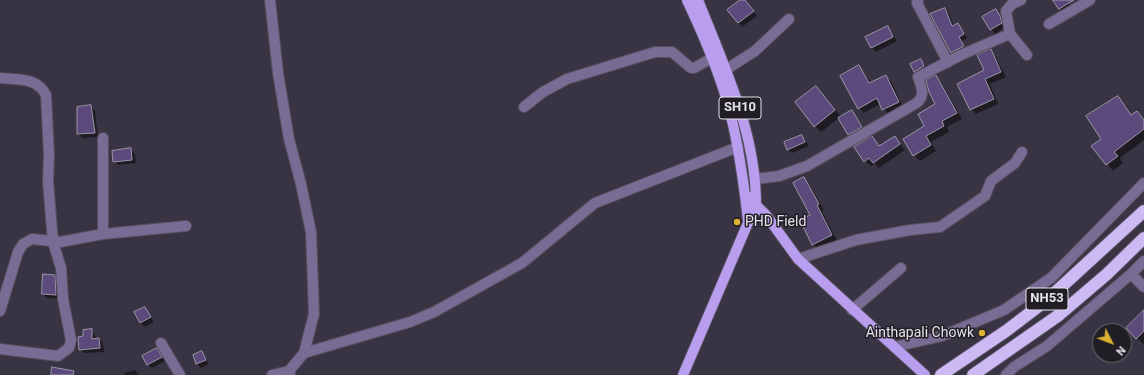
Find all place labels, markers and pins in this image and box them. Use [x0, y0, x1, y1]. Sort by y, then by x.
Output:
place label: PHD Field [745, 214, 806, 230]
marker: PHD Field [732, 217, 742, 227]
place label: Ainthapali Chowk [866, 325, 974, 341]
marker: Ainthapali Chowk [977, 328, 987, 338]

